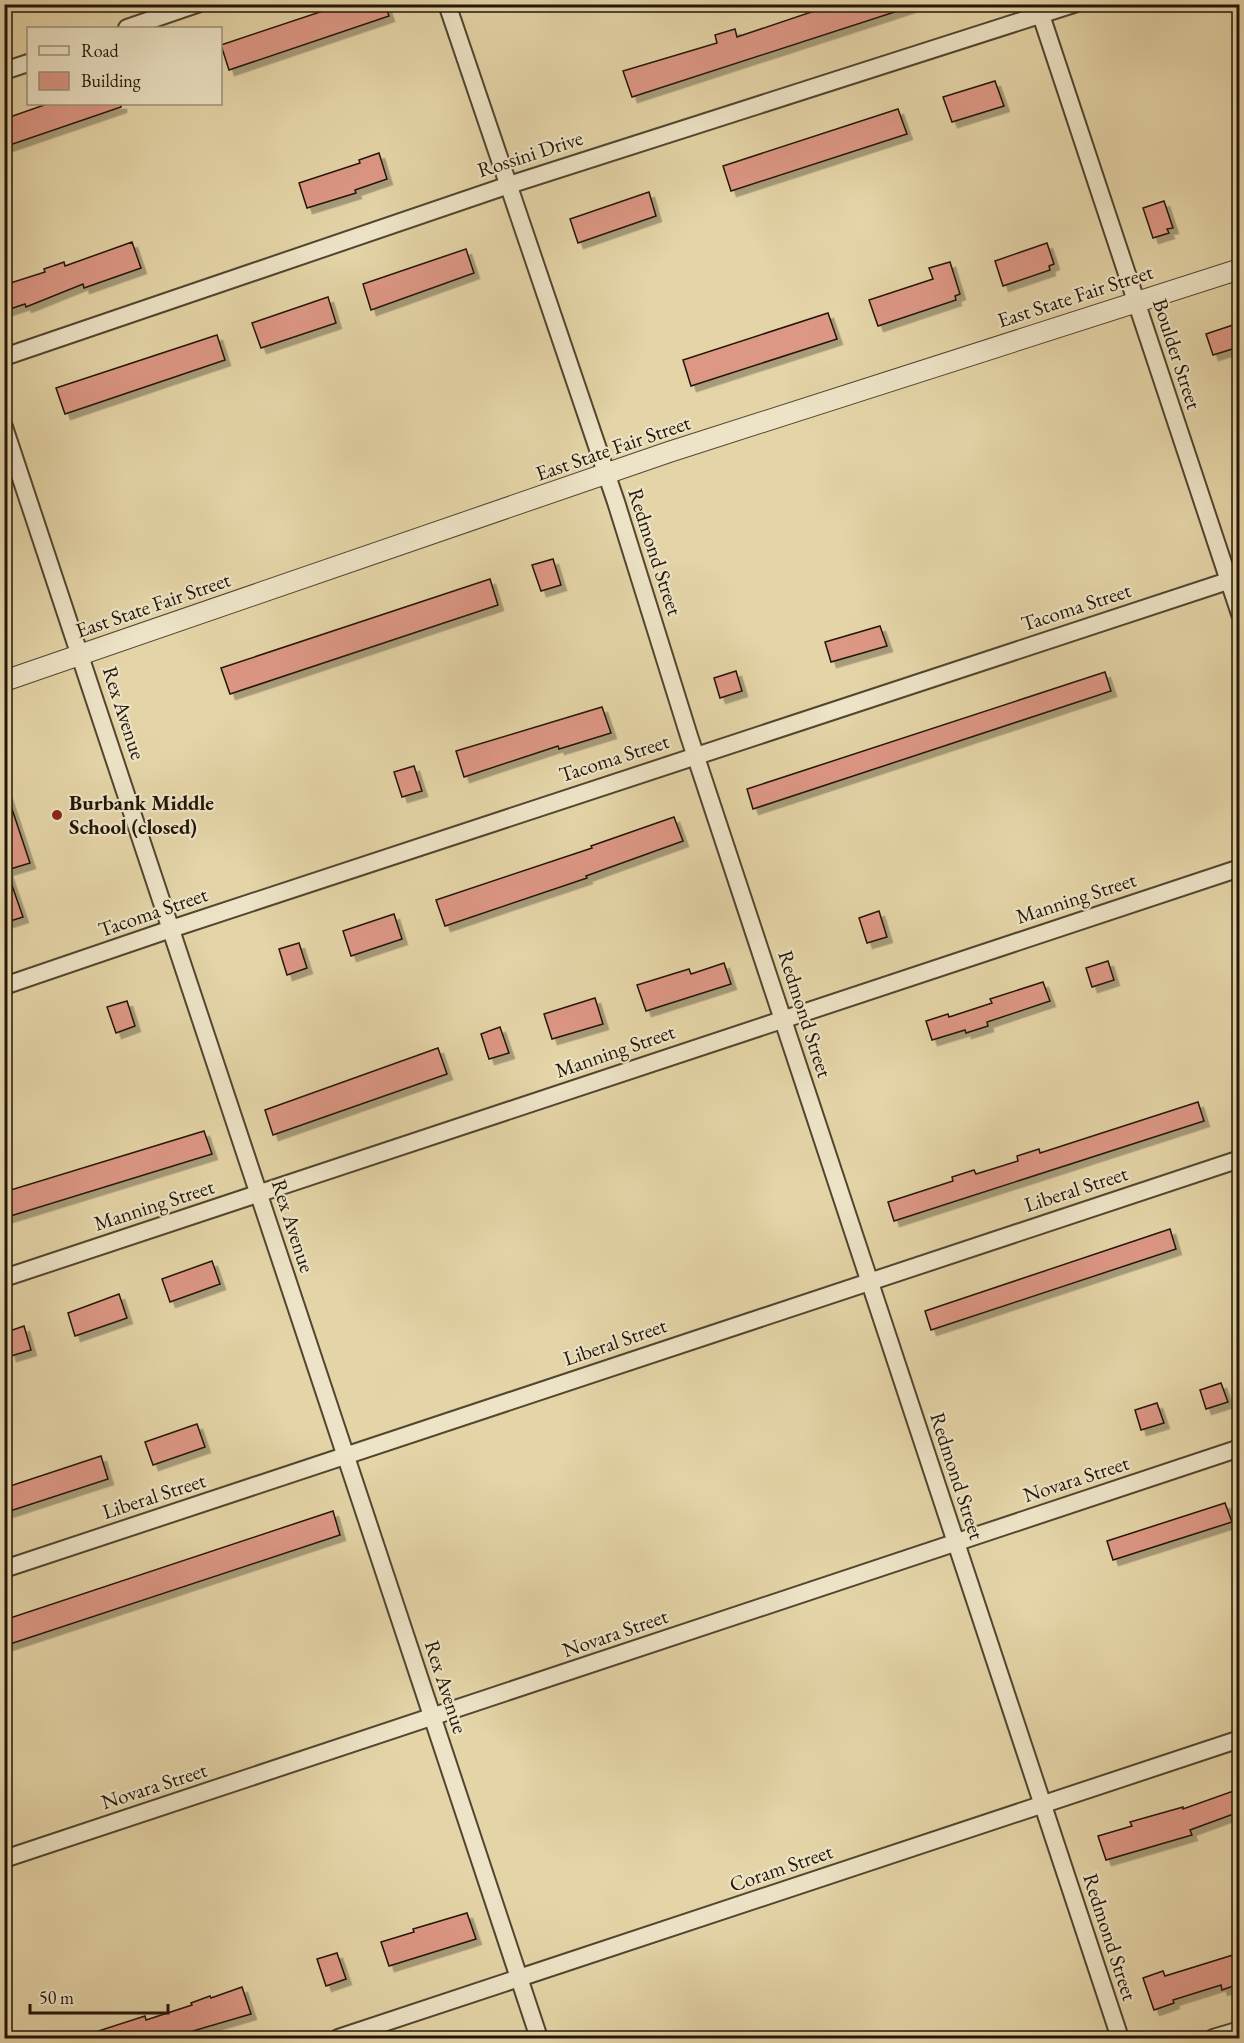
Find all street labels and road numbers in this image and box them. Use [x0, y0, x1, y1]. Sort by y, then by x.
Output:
street label: Rossini Drive [474, 124, 586, 183]
street label: East State Fair Street [994, 258, 1156, 333]
street label: Boulder Street [1147, 295, 1208, 413]
street label: East State Fair Street [532, 408, 694, 487]
street label: Redmond Street [622, 485, 689, 619]
street label: East State Fair Street [72, 565, 234, 644]
street label: Tacoma Street [1018, 576, 1135, 637]
street label: Rex Avenue [97, 663, 152, 763]
street label: Tacoma Street [556, 727, 673, 788]
street label: Manning Street [1012, 865, 1140, 930]
street label: Tacoma Street [95, 880, 211, 943]
street label: Redmond Street [772, 947, 839, 1081]
street label: Manning Street [551, 1017, 679, 1084]
street label: Liberal Street [1021, 1159, 1131, 1218]
street label: Manning Street [90, 1172, 218, 1237]
street label: Rex Avenue [266, 1176, 321, 1276]
street label: Liberal Street [560, 1311, 670, 1372]
street label: Redmond Street [924, 1409, 991, 1543]
street label: Novara Street [1019, 1449, 1133, 1508]
street label: Liberal Street [99, 1466, 209, 1525]
street label: Novara Street [559, 1602, 671, 1663]
street label: Rex Avenue [419, 1637, 474, 1737]
street label: Novara Street [97, 1756, 211, 1815]
street label: Coram Street [726, 1837, 836, 1898]
street label: Redmond Street [1077, 1870, 1144, 2004]

